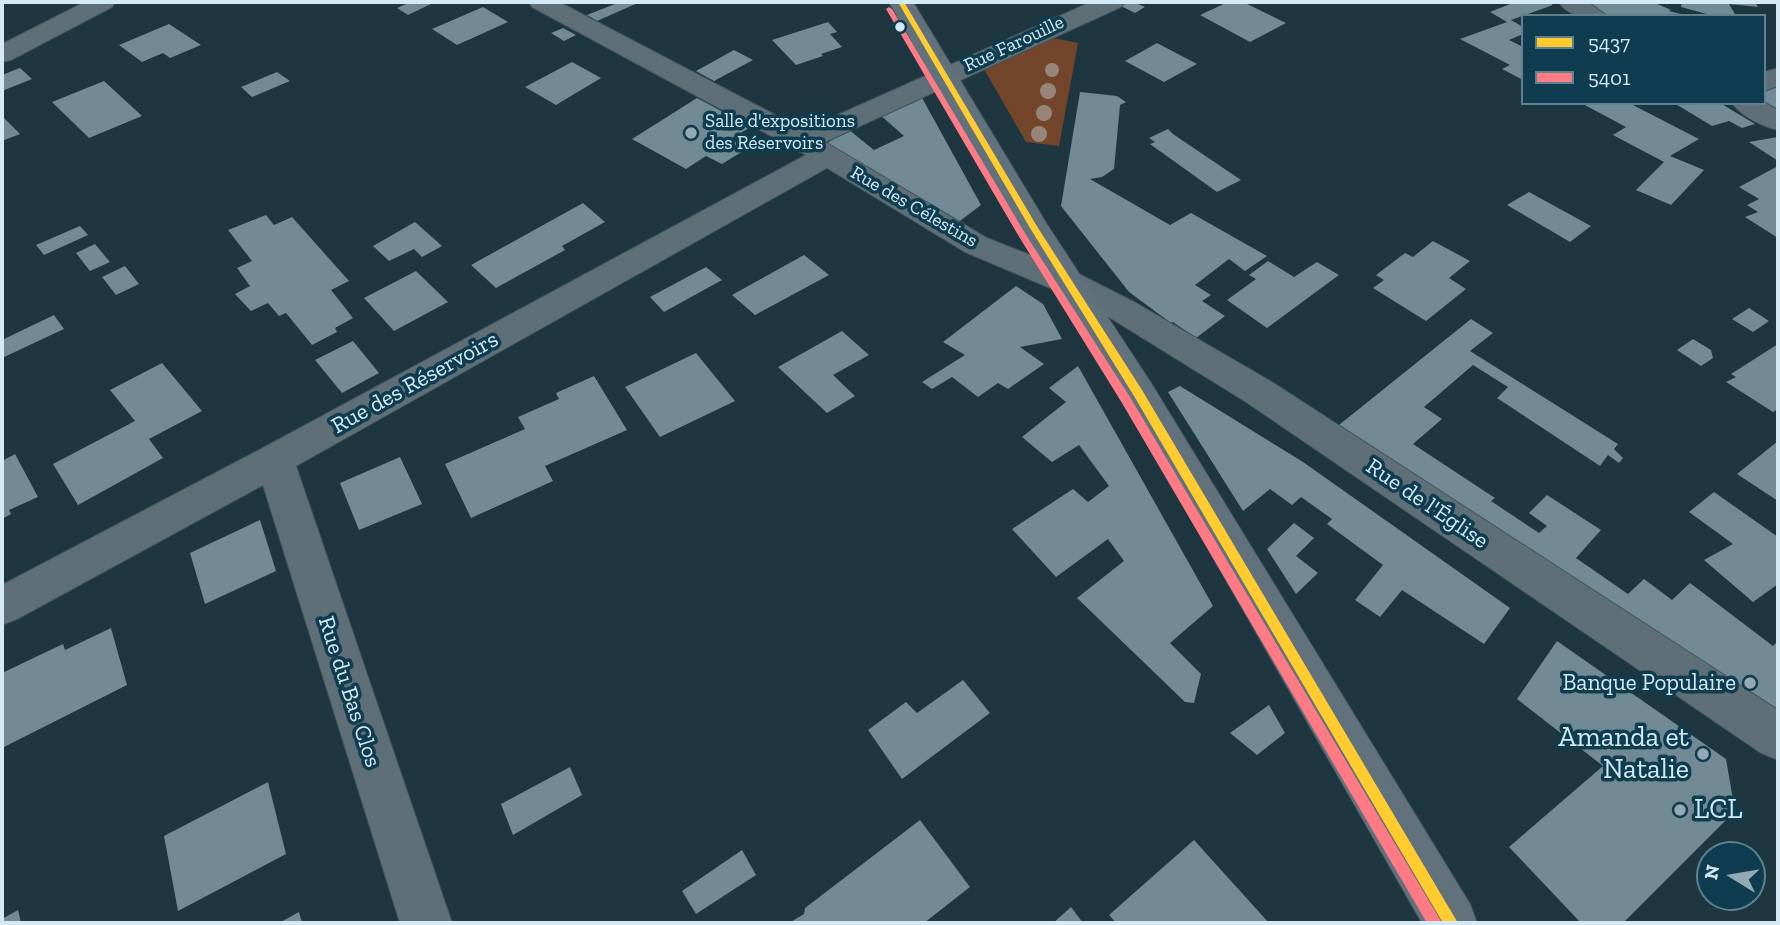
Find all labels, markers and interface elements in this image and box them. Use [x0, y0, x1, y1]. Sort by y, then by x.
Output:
street label: Rue Farouille [960, 11, 1068, 77]
legend [1521, 14, 1766, 105]
unlabelled marker [893, 20, 907, 34]
text: 5437 [1588, 30, 1630, 55]
text: 5401 [1588, 65, 1630, 90]
place label: Salle d'expositions des Réservoirs [705, 111, 855, 155]
marker: Salle d'expositions des Réservoirs [683, 125, 699, 141]
street label: Rue des Célestins [847, 161, 981, 253]
street label: Rue des Réservoirs [327, 326, 503, 440]
street label: Rue de l'Église [1361, 453, 1493, 555]
street label: Rue du Bas Clos [312, 613, 386, 771]
place label: Banque Populaire [1562, 669, 1736, 697]
marker: Banque Populaire [1742, 675, 1758, 691]
place label: Amanda et Natalie [1558, 721, 1689, 787]
marker: Amanda et Natalie [1695, 746, 1711, 762]
place label: LCL [1694, 793, 1743, 827]
marker: LCL [1672, 802, 1688, 818]
north arrow [1696, 841, 1766, 911]
text: N [1699, 863, 1725, 882]

